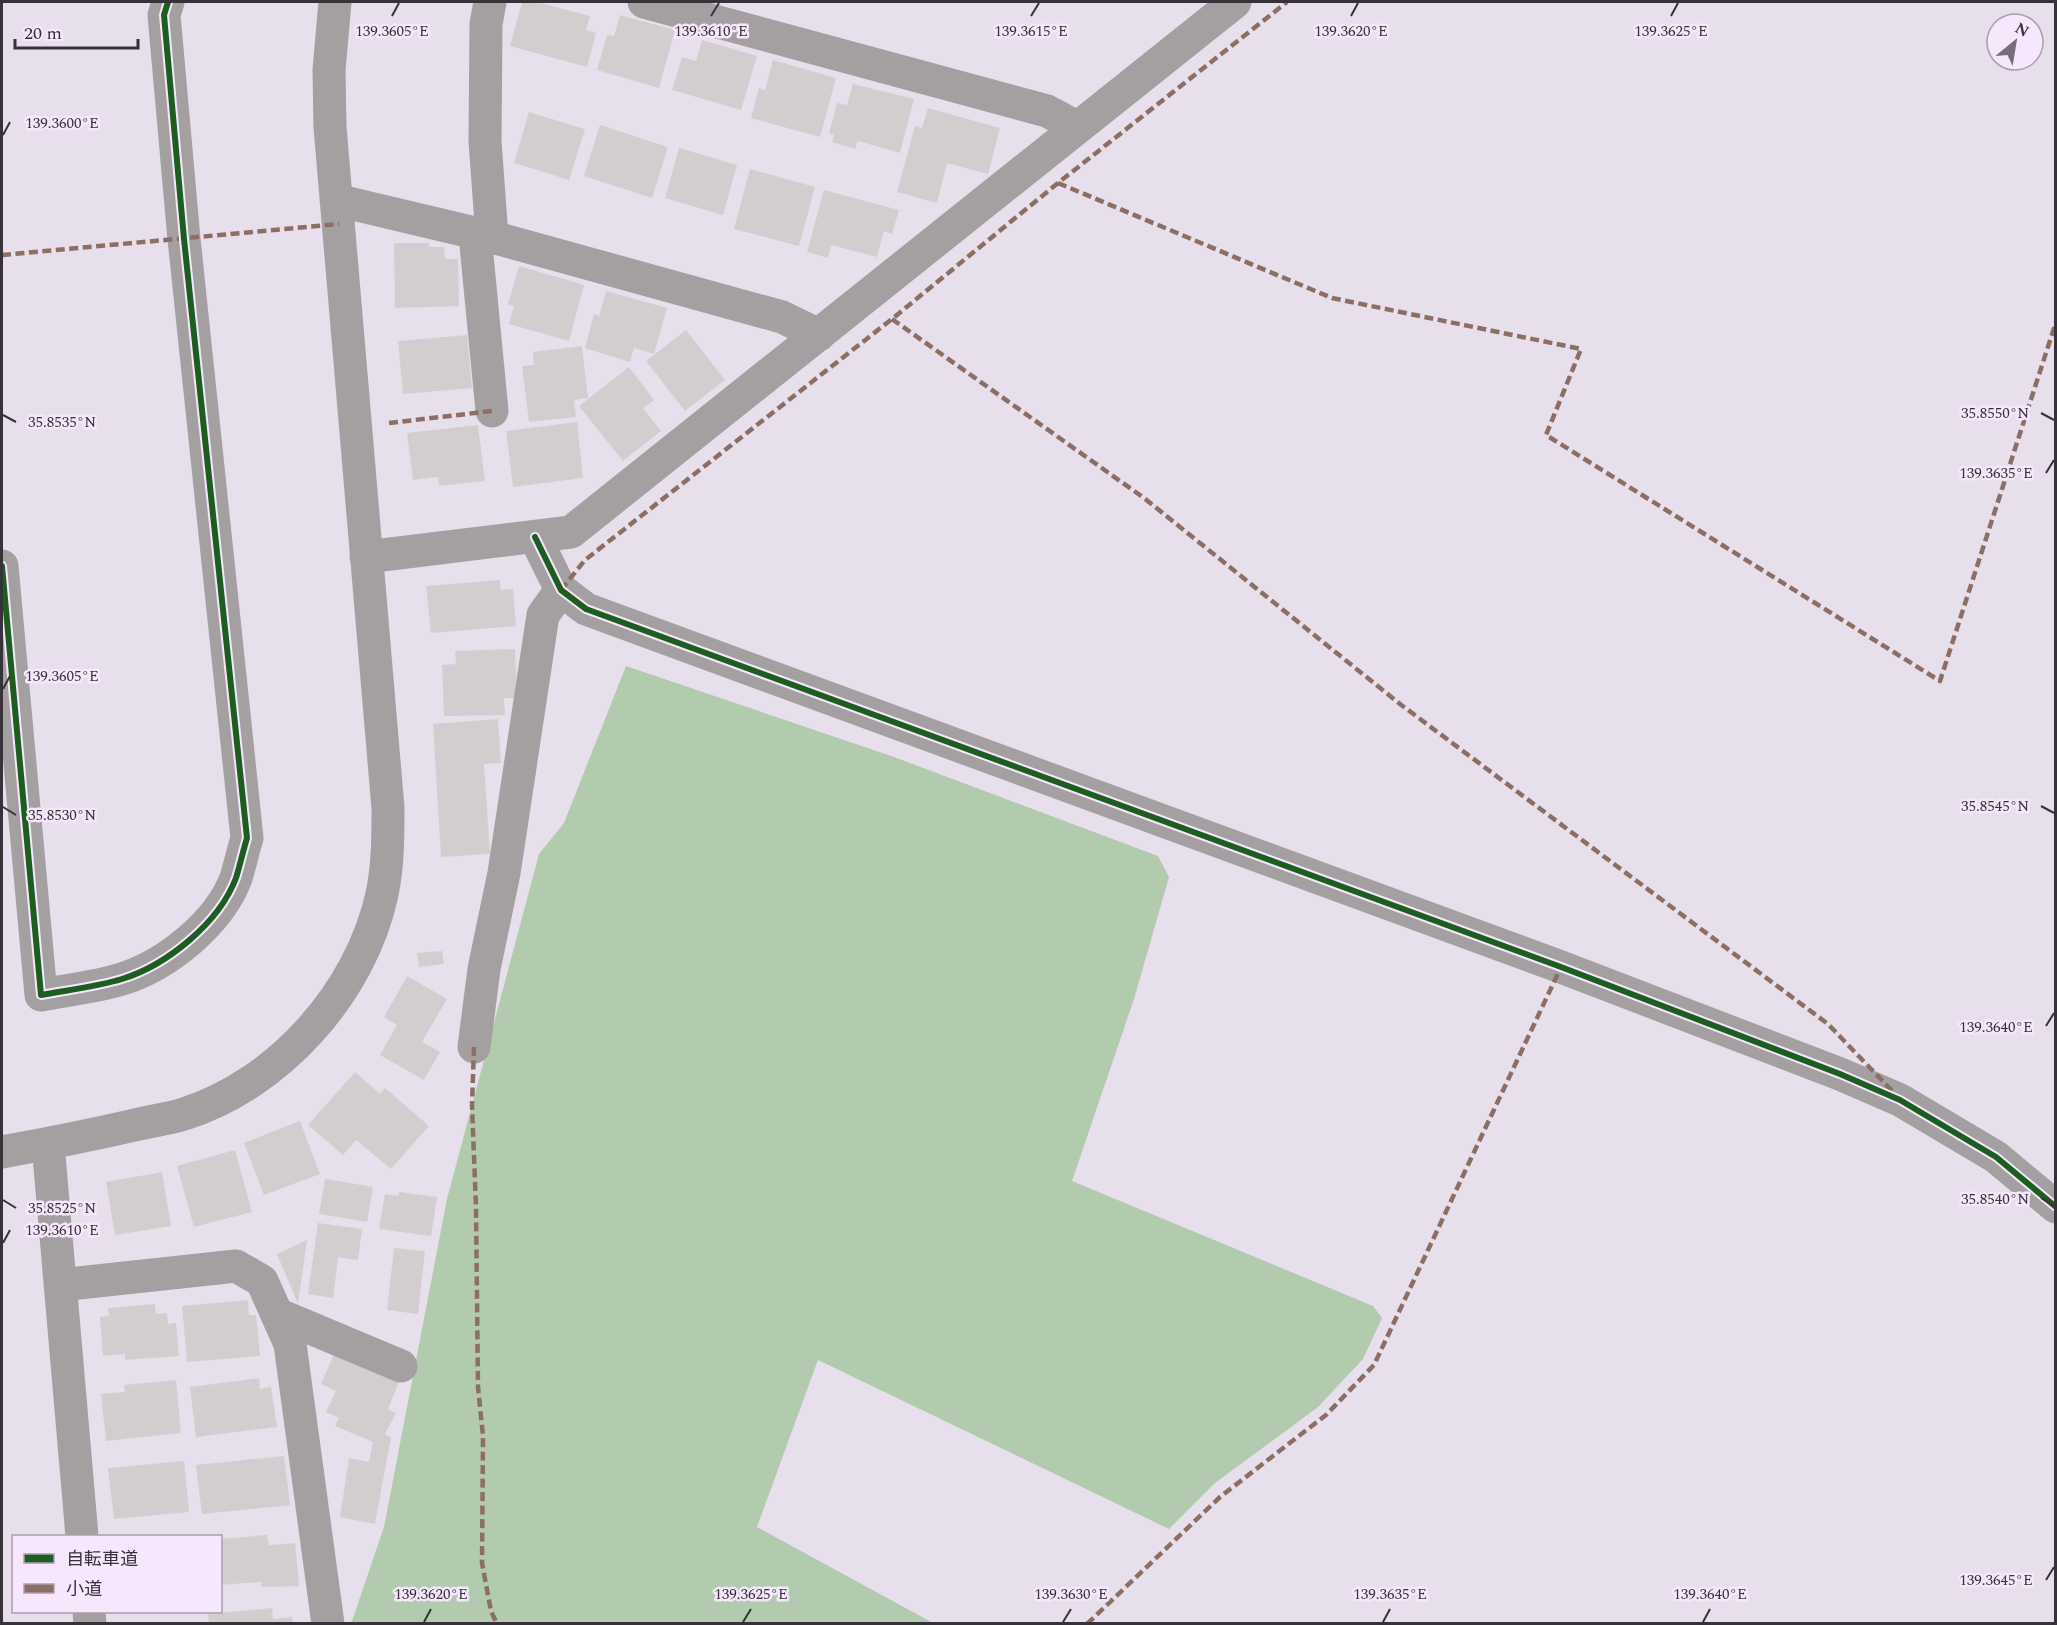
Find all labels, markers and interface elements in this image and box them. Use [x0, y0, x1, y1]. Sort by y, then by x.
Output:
scale bar [15, 12, 138, 50]
north arrow [1985, 12, 2045, 72]
text: N [2010, 16, 2034, 44]
text: 20 m [24, 20, 62, 47]
text: 139.3605°E [355, 20, 429, 43]
text: 139.3610°E [674, 20, 748, 43]
text: 139.3615°E [994, 20, 1068, 43]
text: 139.3620°E [1314, 20, 1388, 43]
text: 139.3625°E [1634, 20, 1708, 43]
text: 139.3600°E [25, 112, 99, 135]
text: 35.8550°N [1961, 402, 2029, 425]
text: 35.8535°N [28, 411, 96, 434]
text: 139.3635°E [1959, 462, 2033, 485]
text: 139.3605°E [25, 665, 99, 688]
text: 35.8545°N [1961, 795, 2029, 818]
text: 35.8530°N [28, 804, 96, 827]
text: 139.3640°E [1959, 1016, 2033, 1039]
text: 35.8540°N [1961, 1188, 2029, 1211]
text: 35.8525°N [28, 1197, 96, 1220]
text: 139.3610°E [25, 1219, 99, 1242]
legend [12, 1535, 222, 1613]
text: 自転車道 [66, 1546, 138, 1573]
text: 139.3645°E [1959, 1569, 2033, 1592]
text: 小道 [66, 1576, 102, 1603]
text: 139.3620°E [394, 1583, 468, 1606]
text: 139.3625°E [714, 1583, 788, 1606]
text: 139.3630°E [1034, 1583, 1108, 1606]
text: 139.3635°E [1353, 1583, 1427, 1606]
text: 139.3640°E [1673, 1583, 1747, 1606]

